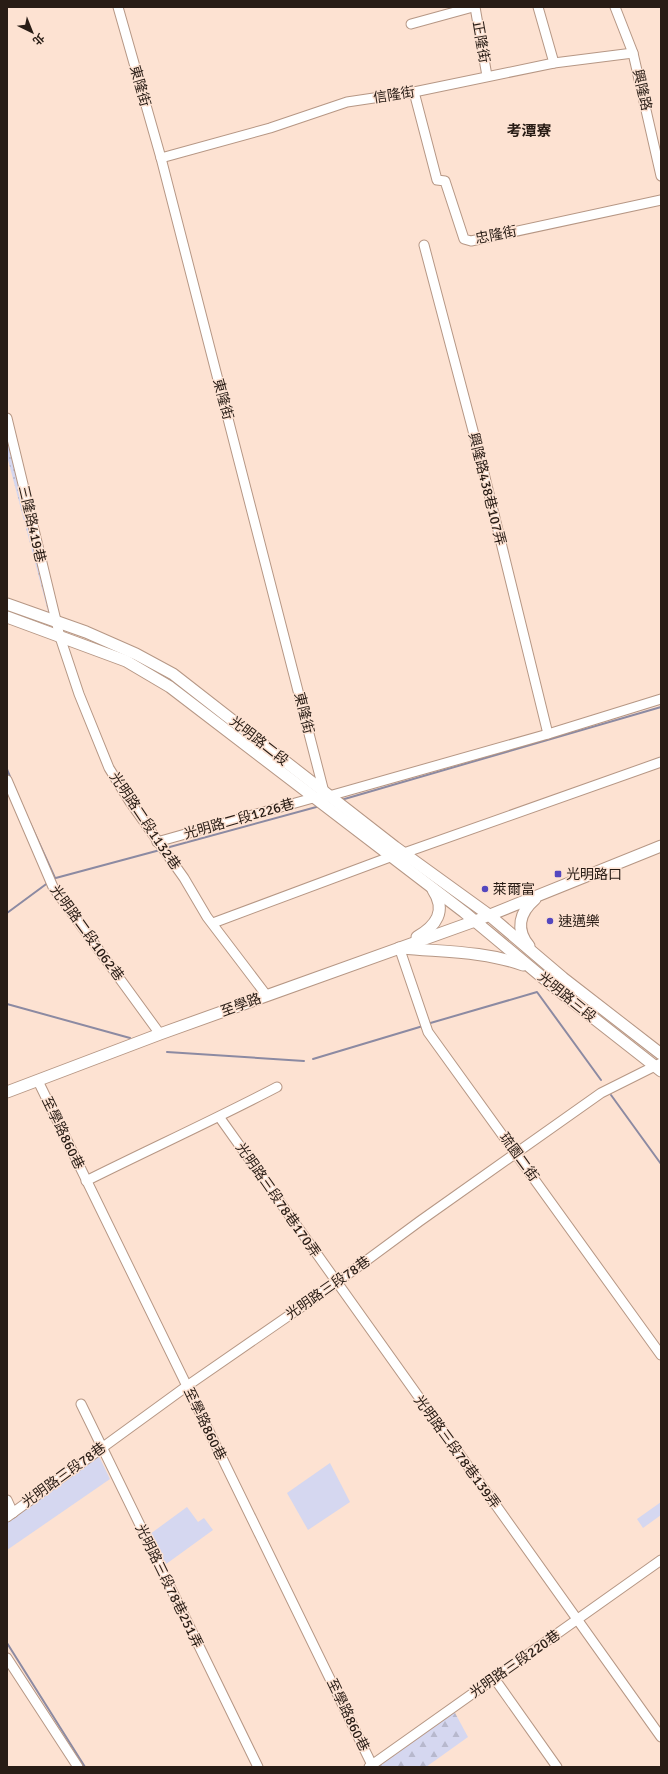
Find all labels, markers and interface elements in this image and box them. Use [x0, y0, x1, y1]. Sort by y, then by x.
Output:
north arrow [12, 12, 52, 52]
street label: 正隆街 [469, 20, 493, 64]
text: 北 [30, 30, 47, 47]
street label: 東隆街 [126, 63, 154, 109]
street label: 興隆路 [629, 68, 655, 112]
street label: 信隆街 [372, 83, 416, 107]
district label: 考潭寮 [506, 122, 552, 140]
street label: 忠隆街 [474, 223, 518, 247]
street label: 東隆街 [209, 377, 237, 421]
street label: 興隆路438巷107弄 [465, 431, 509, 547]
street label: 三隆路419巷 [15, 484, 49, 564]
street label: 東隆街 [291, 691, 317, 735]
street label: 光明路二段 [226, 713, 292, 769]
street label: 光明路二段1132巷 [106, 769, 184, 873]
street label: 光明路二段1226巷 [182, 795, 296, 843]
place label: 光明路口 [566, 866, 622, 883]
marker: 光明路口 [553, 869, 563, 879]
place label: 萊爾富 [493, 881, 535, 898]
street label: 光明路二段1062巷 [47, 882, 127, 984]
marker: 萊爾富 [480, 884, 490, 894]
place label: 速邁樂 [558, 913, 600, 930]
marker: 速邁樂 [545, 916, 555, 926]
street label: 光明路三段 [534, 968, 600, 1026]
street label: 至學路 [218, 990, 264, 1020]
street label: 至學路860巷 [38, 1094, 88, 1172]
street label: 琉園二街 [496, 1129, 542, 1185]
street label: 光明路三段78巷170弄 [232, 1139, 324, 1261]
street label: 光明路三段78巷 [283, 1253, 373, 1323]
street label: 至學路860巷 [180, 1385, 230, 1463]
street label: 光明路三段78巷139弄 [410, 1392, 504, 1512]
street label: 光明路三段78巷 [19, 1439, 109, 1511]
street label: 光明路三段78巷251弄 [132, 1521, 206, 1651]
street label: 光明路三段220巷 [466, 1626, 564, 1702]
street label: 至學路860巷 [323, 1676, 373, 1754]

